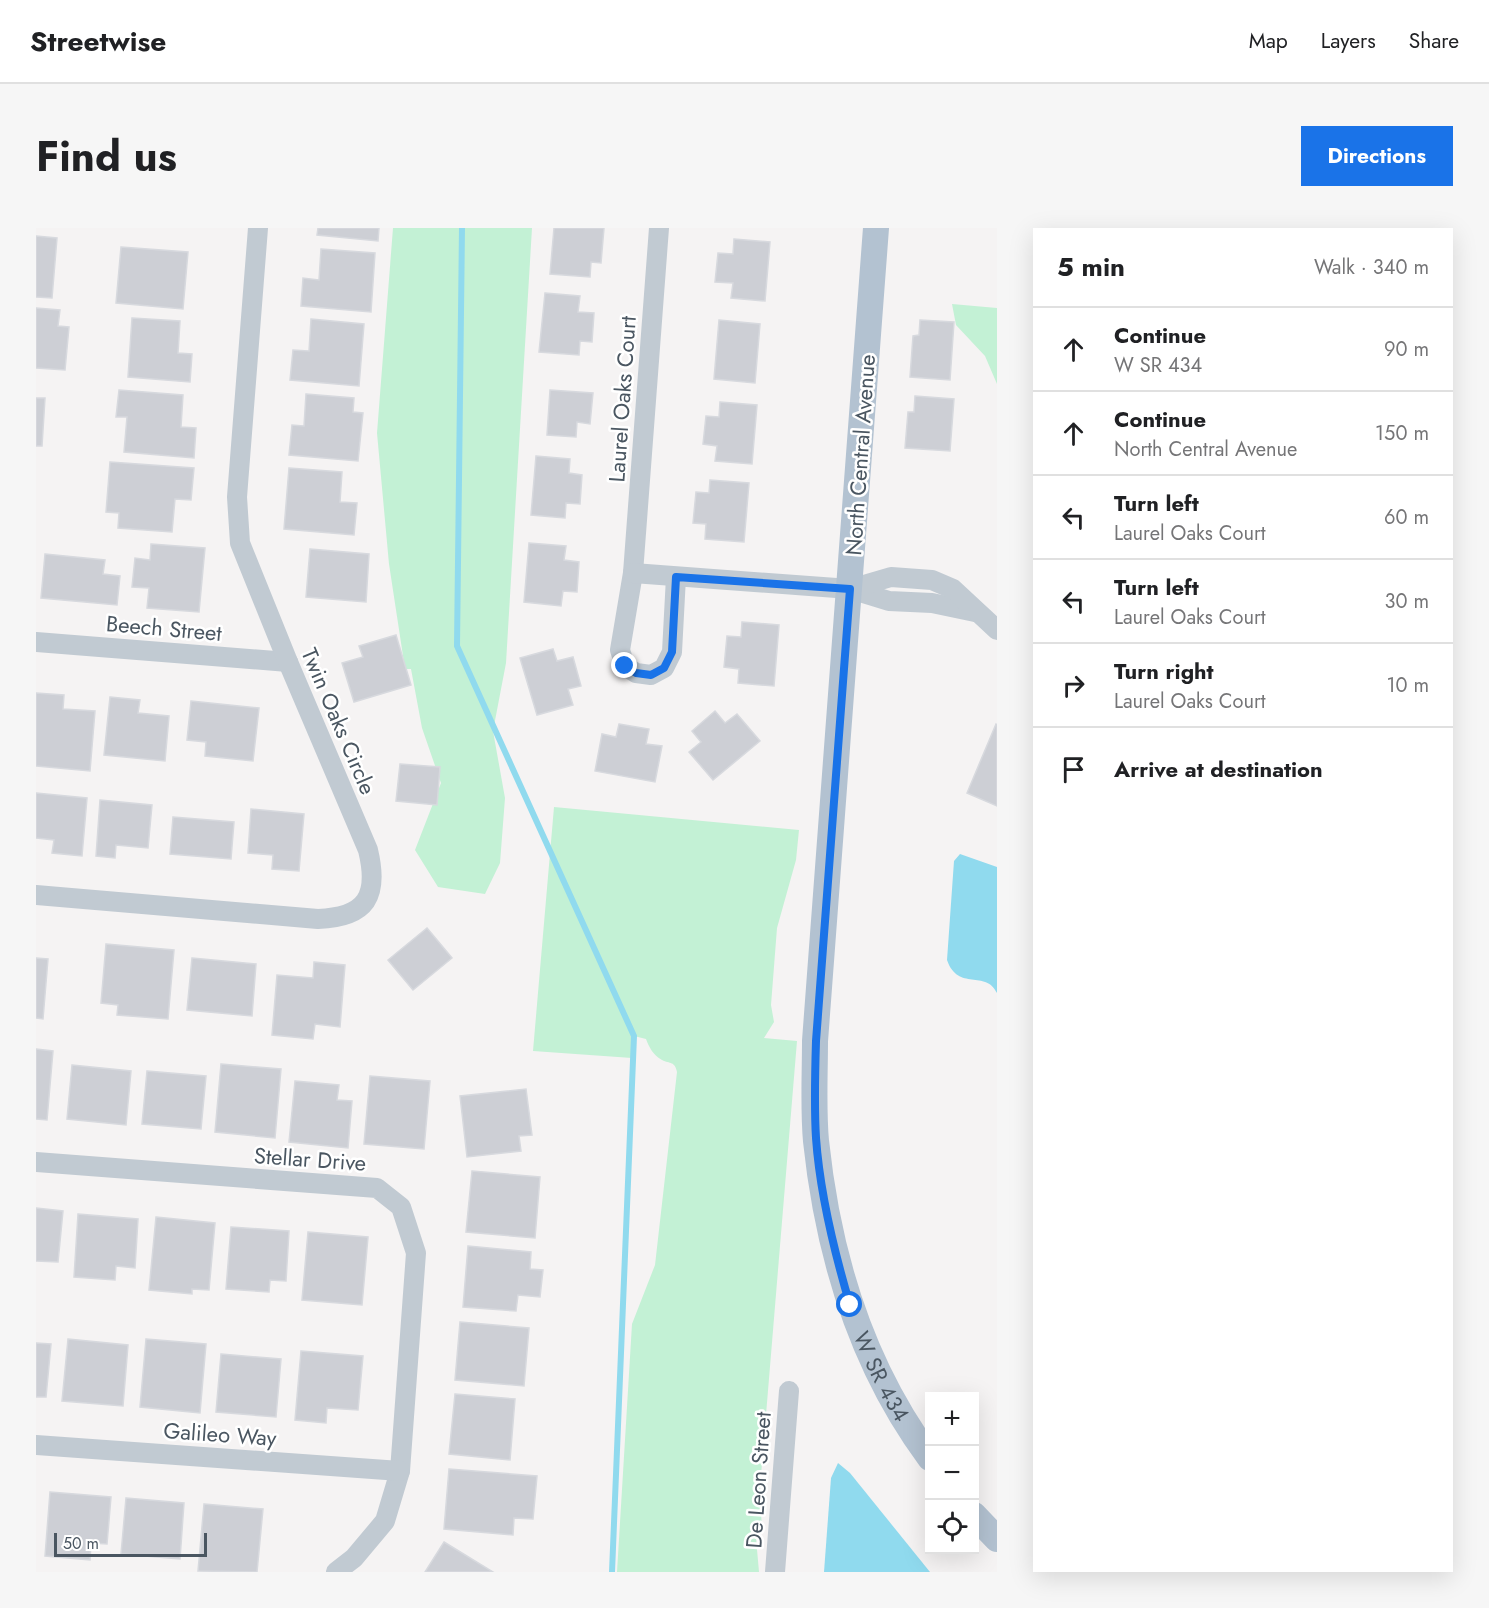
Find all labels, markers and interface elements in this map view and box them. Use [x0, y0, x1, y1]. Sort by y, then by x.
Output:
text: Streetwise [30, 21, 166, 62]
text: Map [1249, 26, 1288, 56]
text: Layers [1321, 26, 1376, 56]
text: Share [1409, 26, 1459, 56]
text: Find us [36, 126, 177, 187]
button: Directions [1301, 126, 1453, 186]
text: 5 min [1057, 248, 1125, 286]
text: Walk · 340 m [1314, 253, 1429, 282]
street label: Laurel Oaks Court [600, 314, 644, 483]
text: Continue [1114, 319, 1206, 351]
icon: ahead [1057, 333, 1090, 366]
text: 90 m [1384, 335, 1429, 364]
text: W SR 434 [1114, 351, 1202, 380]
street label: North Central Avenue [837, 353, 883, 557]
text: Continue [1114, 403, 1206, 435]
icon: ahead [1057, 417, 1090, 450]
text: 150 m [1375, 419, 1429, 448]
text: North Central Avenue [1114, 435, 1297, 464]
text: Turn left [1114, 487, 1199, 519]
icon: left [1057, 501, 1090, 534]
text: 60 m [1384, 503, 1429, 532]
text: Laurel Oaks Court [1114, 519, 1266, 548]
text: Turn left [1114, 571, 1199, 603]
icon: left [1057, 585, 1090, 618]
text: 30 m [1384, 587, 1429, 616]
text: Laurel Oaks Court [1114, 603, 1266, 632]
street label: Beech Street [105, 607, 224, 649]
street label: Twin Oaks Circle [294, 643, 384, 799]
route end [611, 652, 637, 678]
text: Turn right [1114, 655, 1214, 687]
icon: right [1057, 669, 1090, 702]
text: 10 m [1386, 671, 1429, 700]
text: Laurel Oaks Court [1114, 687, 1266, 716]
icon: arrive [1057, 753, 1090, 786]
text: Arrive at destination [1114, 753, 1323, 785]
street label: Stellar Drive [253, 1139, 367, 1179]
route start [836, 1291, 862, 1317]
street label: W SR 434 [846, 1326, 918, 1428]
map controls [925, 1392, 979, 1554]
button: + [925, 1392, 979, 1446]
street label: De Leon Street [737, 1410, 779, 1549]
street label: Galileo Way [162, 1414, 278, 1454]
button: − [925, 1446, 979, 1500]
button: locate [925, 1500, 979, 1554]
scale bar [54, 1530, 207, 1558]
text: 50 m [63, 1532, 99, 1555]

